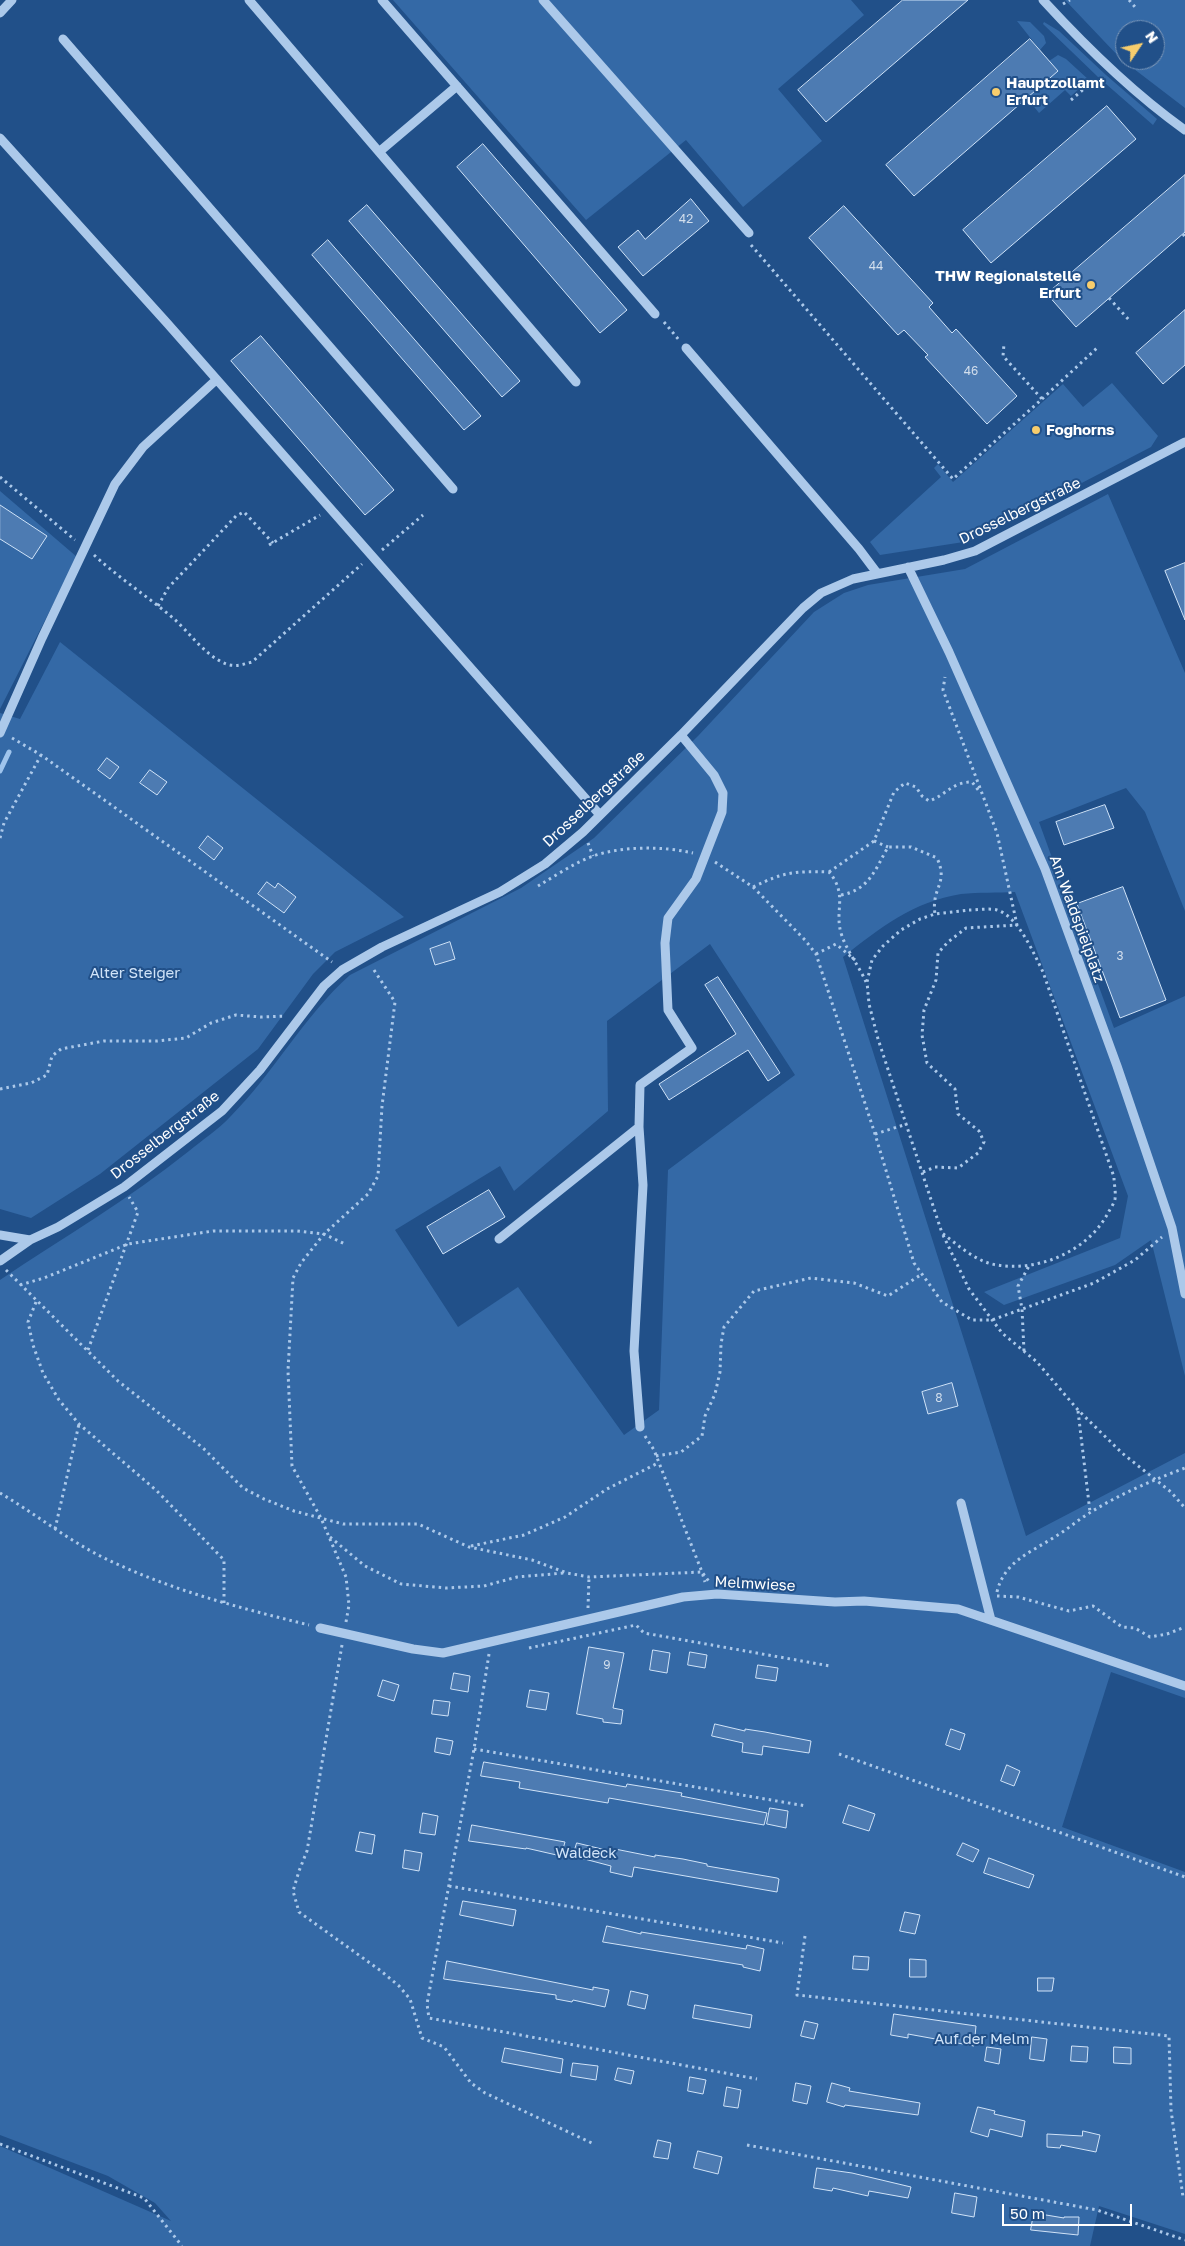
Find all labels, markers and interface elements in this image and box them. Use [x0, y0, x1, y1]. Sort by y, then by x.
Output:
north arrow [1115, 20, 1165, 70]
text: N [1142, 28, 1162, 46]
place label: Hauptzollamt Erfurt [1006, 74, 1105, 109]
marker: Hauptzollamt Erfurt [990, 86, 1002, 98]
house number: 42 [679, 212, 693, 226]
house number: 44 [869, 259, 883, 273]
place label: THW Regionalstelle Erfurt [935, 267, 1081, 302]
marker: THW Regionalstelle Erfurt [1085, 279, 1097, 291]
house number: 46 [964, 364, 978, 378]
place label: Foghorns [1046, 421, 1114, 439]
marker: Foghorns [1030, 424, 1042, 436]
street label: Drosselbergstraße [956, 474, 1084, 548]
street label: Drosselbergstraße [539, 747, 649, 851]
street label: Am Waldspielplatz [1046, 853, 1108, 985]
house number: 3 [1116, 949, 1124, 963]
park label: Alter Steiger [90, 964, 180, 982]
street label: Drosselbergstraße [107, 1087, 223, 1183]
house number: 8 [935, 1391, 943, 1405]
street label: Melmwiese [714, 1573, 796, 1595]
house number: 9 [603, 1658, 611, 1672]
park label: Waldeck [555, 1844, 617, 1862]
park label: Auf der Melm [934, 2030, 1030, 2048]
scale bar [1005, 2194, 1135, 2226]
text: 50 m [1010, 2204, 1045, 2222]

